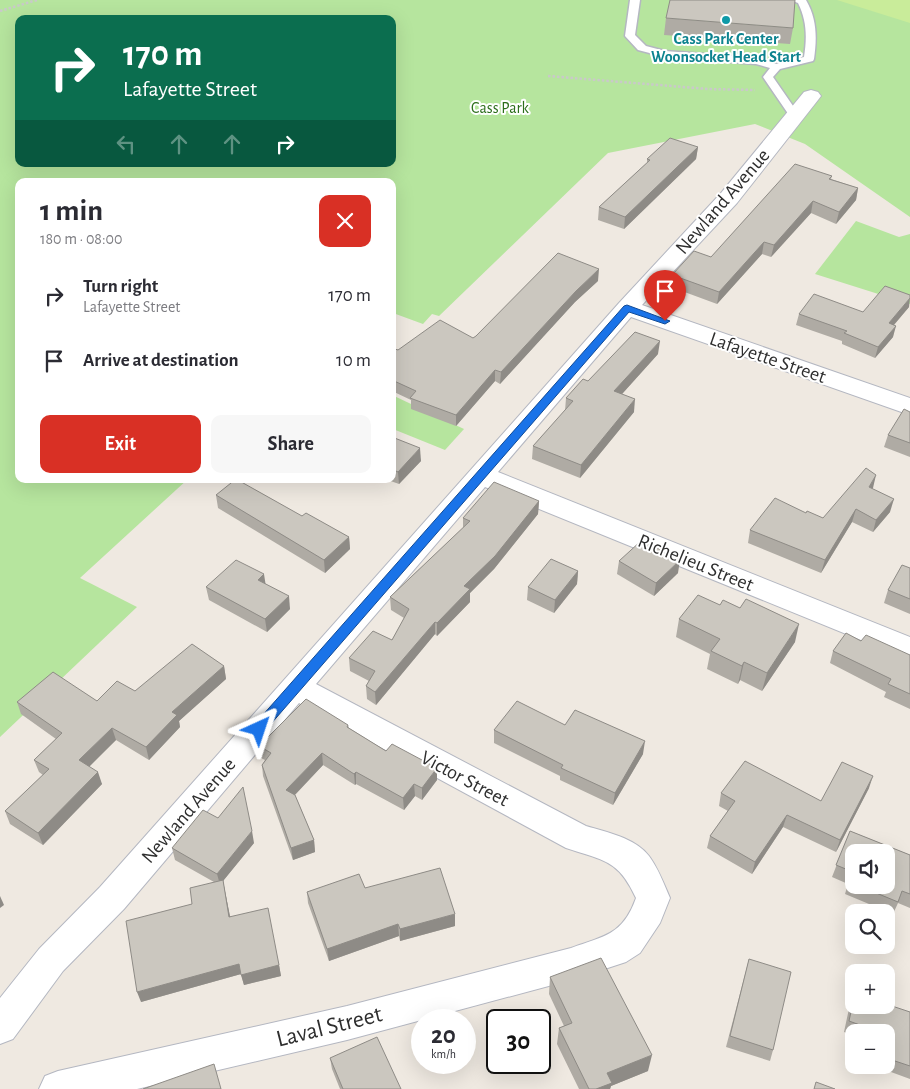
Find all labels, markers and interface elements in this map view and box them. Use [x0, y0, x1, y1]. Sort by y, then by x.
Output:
marker: Cass Park Center Woonsocket Head Start [720, 14, 732, 26]
place label: Cass Park Center Woonsocket Head Start [651, 31, 802, 65]
icon: right [40, 35, 105, 100]
text: 170 m [123, 37, 203, 72]
text: Lafayette Street [123, 78, 257, 100]
park label: Cass Park [471, 100, 530, 116]
icon: left [112, 130, 140, 158]
icon: ahead [165, 130, 193, 158]
icon: ahead [218, 130, 246, 158]
icon: right [271, 130, 299, 158]
street label: Newland Avenue [672, 145, 774, 258]
button: close [319, 195, 371, 247]
text: 1 min [40, 196, 103, 226]
text: 180 m · 08:00 [40, 231, 123, 247]
pin [644, 270, 686, 321]
text: Turn right [83, 277, 158, 296]
icon: arrive [651, 277, 679, 305]
icon: right [40, 282, 68, 310]
text: 170 m [328, 286, 371, 305]
text: Lafayette Street [83, 299, 180, 315]
street label: Lafayette Street [707, 329, 829, 387]
icon: arrive [40, 347, 68, 375]
text: Arrive at destination [83, 351, 239, 370]
text: 10 m [336, 351, 371, 370]
button: Exit [40, 415, 201, 473]
button: Share [211, 415, 371, 473]
street label: Richelieu Street [635, 531, 757, 595]
position arrow [232, 702, 284, 754]
street label: Victor Street [417, 747, 512, 811]
street label: Newland Avenue [138, 754, 240, 867]
map controls [845, 844, 895, 1074]
button: sound [845, 844, 895, 894]
button: search [845, 904, 895, 954]
button: + [845, 964, 895, 1014]
street label: Laval Street [274, 1002, 385, 1052]
speed limit sign: 30 [486, 1009, 551, 1074]
text: 20 [431, 1023, 456, 1048]
button: − [845, 1024, 895, 1074]
text: km/h [431, 1048, 456, 1060]

